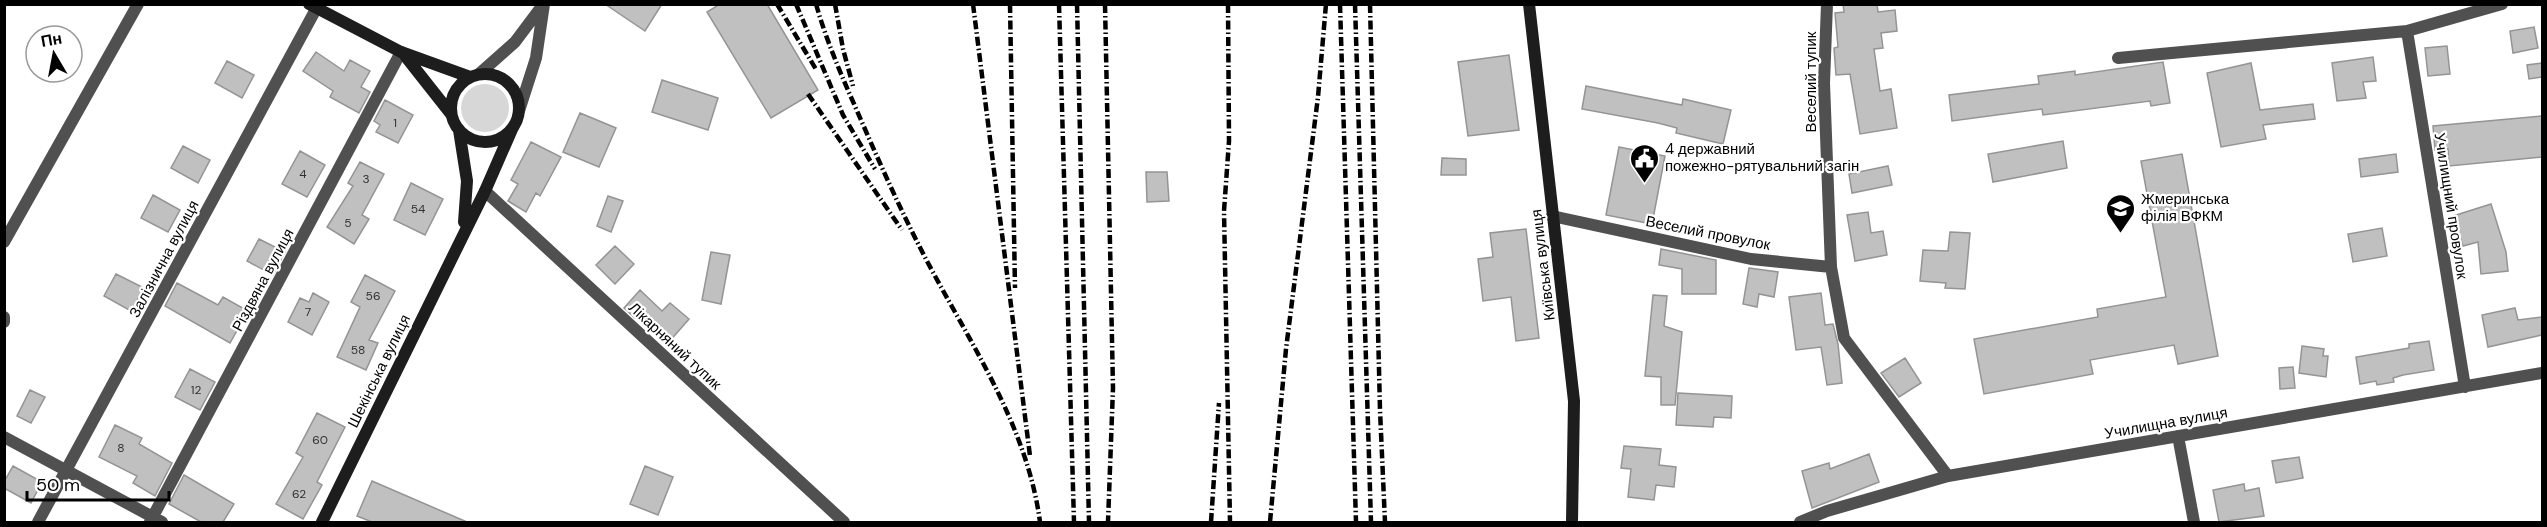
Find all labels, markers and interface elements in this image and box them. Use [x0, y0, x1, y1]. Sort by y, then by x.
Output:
north arrow [24, 24, 84, 84]
text: Пн [39, 28, 64, 52]
street label: Веселий тупик [1801, 31, 1821, 132]
house number: 1 [393, 115, 397, 131]
street label: Училищний провулок [2430, 132, 2472, 281]
place label: 4 державний пожежно-рятувальний загін [1665, 139, 1859, 176]
public building icon: 4 державний пожежно-рятувальний загін [1628, 142, 1660, 184]
house number: 4 [299, 166, 307, 182]
house number: 3 [362, 171, 370, 187]
place label: Жмеринська філія ВФКМ [2141, 189, 2230, 226]
school or university icon: Жмеринська філія ВФКМ [2104, 192, 2136, 234]
street label: Залізнична вулиця [125, 197, 203, 321]
house number: 54 [411, 201, 425, 217]
street label: Київська вулиця [1526, 208, 1560, 322]
street label: Веселий провулок [1644, 211, 1772, 255]
house number: 5 [344, 215, 352, 231]
street label: Різдвяна вулиця [227, 225, 299, 335]
house number: 56 [366, 288, 380, 304]
street label: Лікарняний тупик [624, 298, 726, 394]
house number: 7 [305, 304, 311, 320]
street label: Шекінська вулиця [343, 311, 415, 431]
house number: 58 [351, 342, 365, 358]
house number: 12 [191, 382, 201, 398]
street label: Училищна вулиця [2103, 402, 2229, 444]
house number: 60 [312, 432, 328, 448]
house number: 8 [117, 440, 125, 456]
scale bar [27, 464, 170, 502]
text: 50 m [36, 473, 80, 497]
house number: 62 [292, 486, 306, 502]

